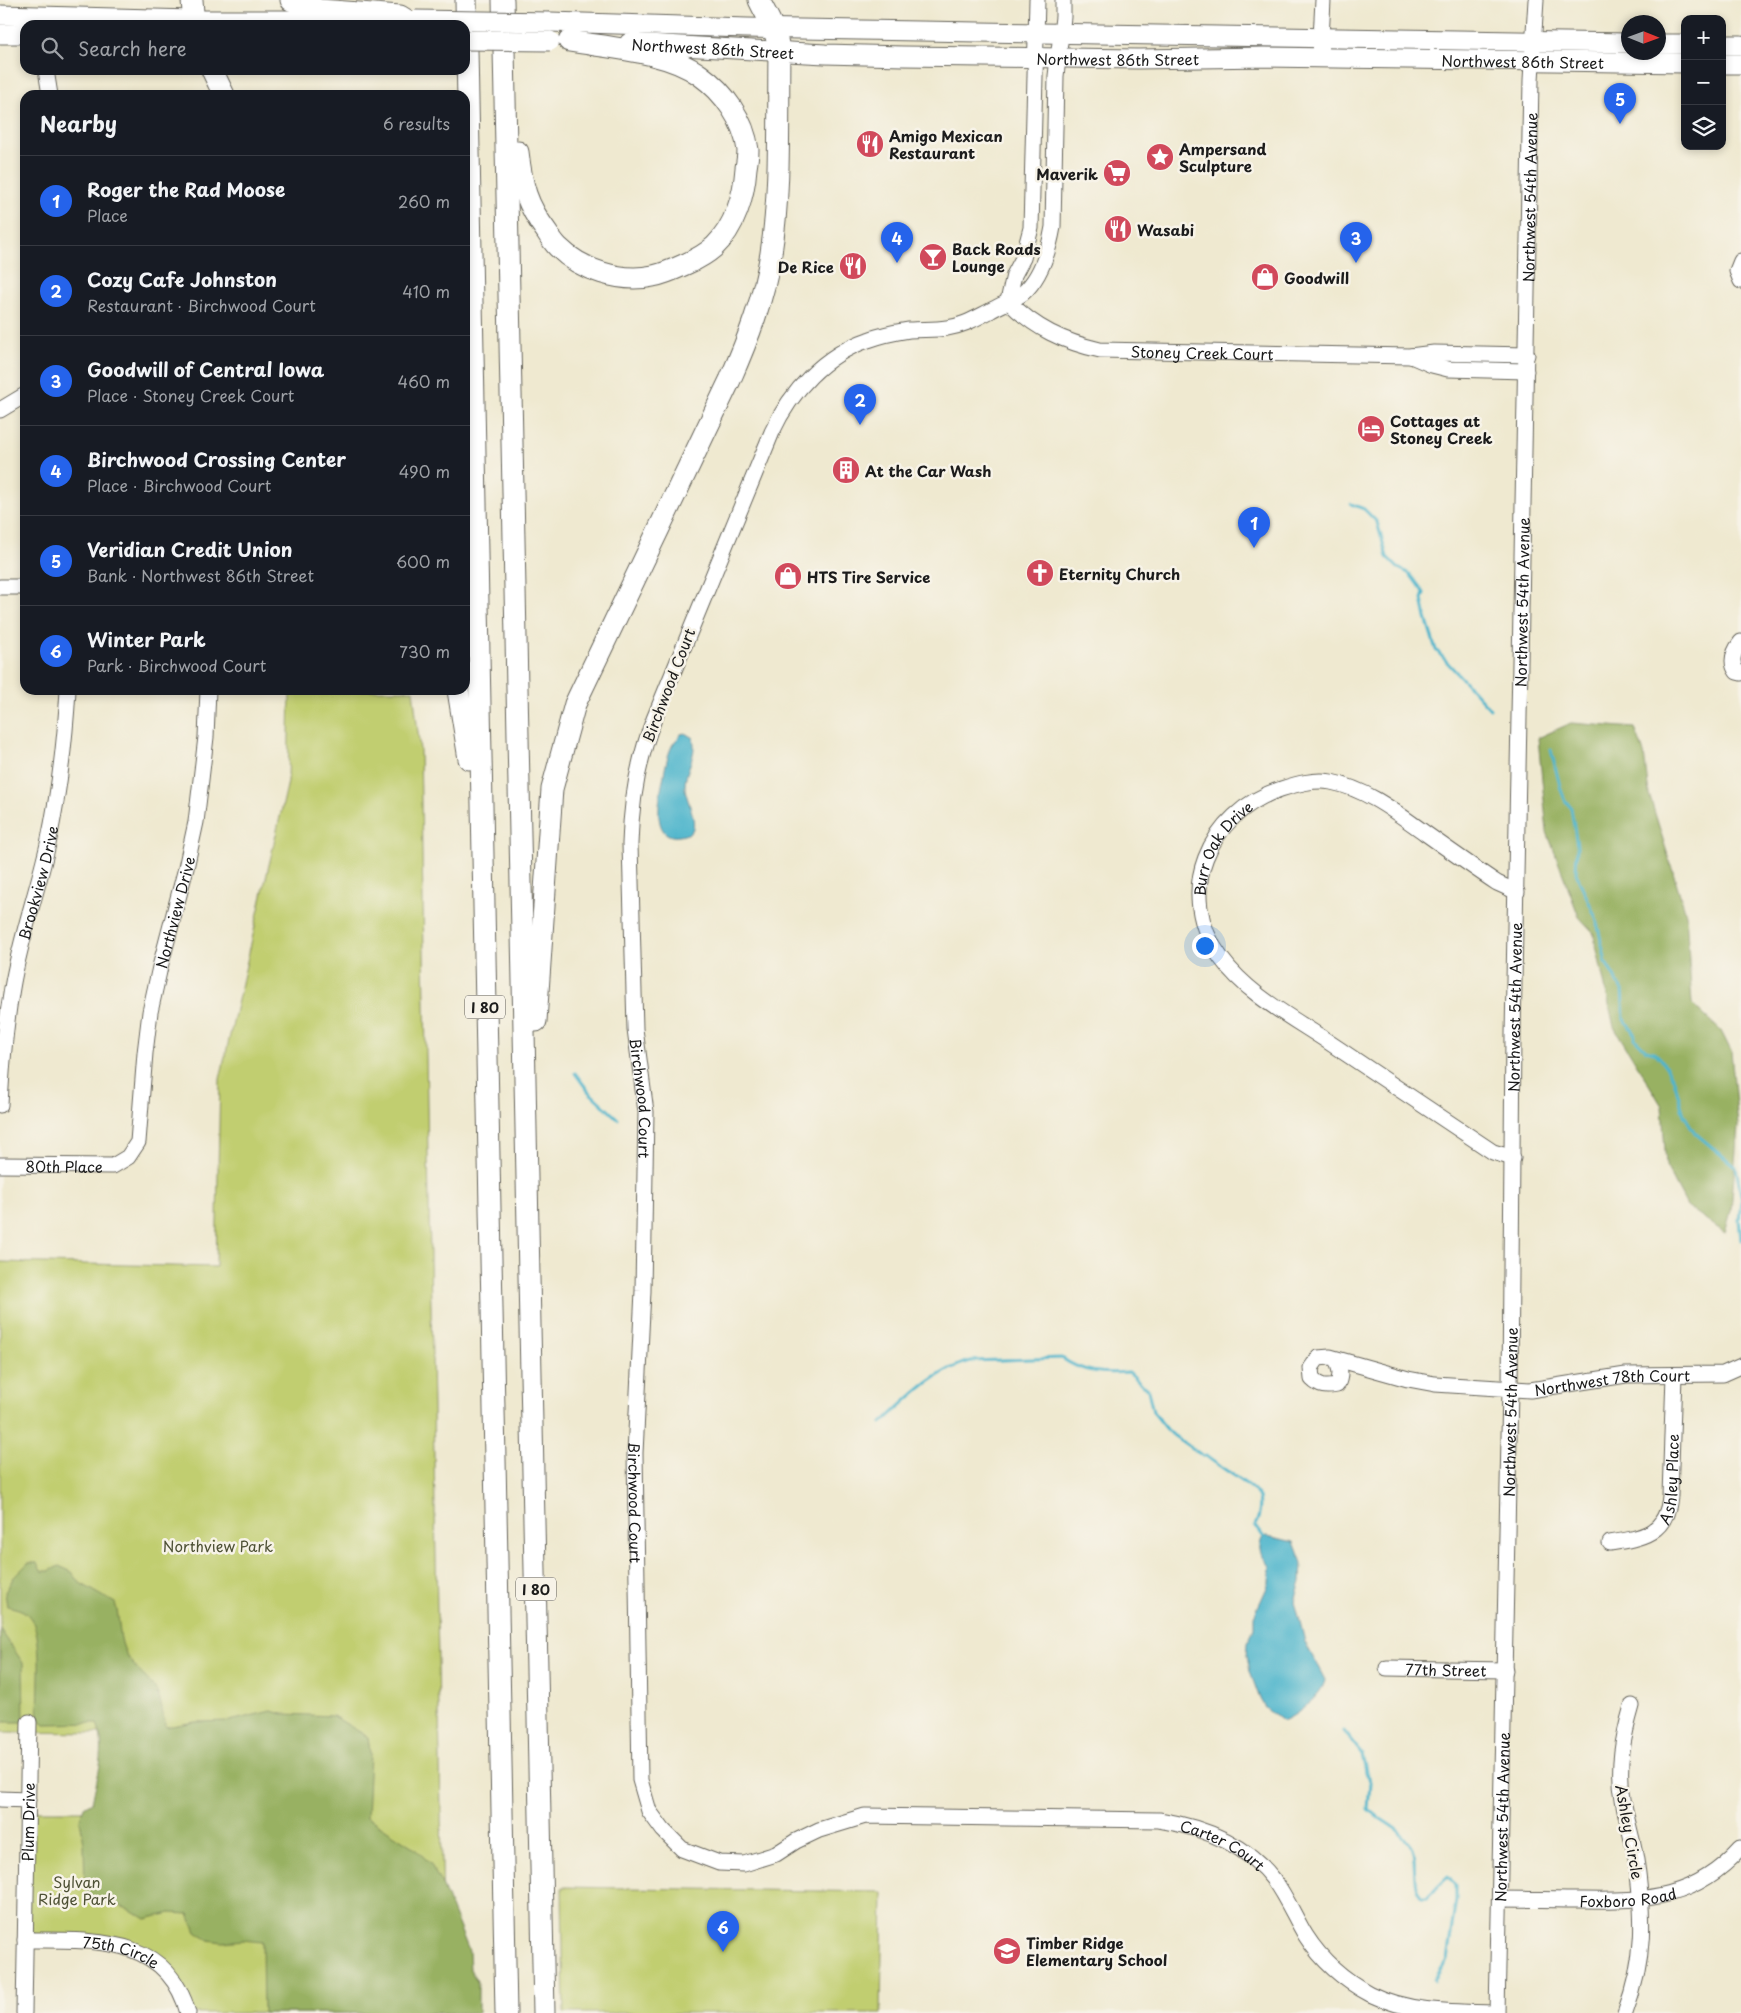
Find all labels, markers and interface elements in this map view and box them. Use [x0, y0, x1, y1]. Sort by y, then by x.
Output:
north arrow [1621, 15, 1666, 60]
map controls [1681, 15, 1726, 150]
button: + [1681, 15, 1726, 60]
search box [20, 20, 470, 75]
street label: Northwest 86th Street [631, 32, 795, 64]
icon: search [38, 34, 66, 62]
text: Search here [78, 34, 187, 62]
street label: Northwest 86th Street [1036, 46, 1199, 71]
street label: Northwest 86th Street [1441, 48, 1604, 73]
button: − [1681, 60, 1726, 105]
pin: 5 [1604, 83, 1636, 124]
button: layers [1681, 105, 1726, 150]
text: Nearby [40, 107, 117, 139]
text: 6 results [383, 111, 450, 135]
street label: Northwest 54th Avenue [1516, 112, 1542, 282]
place label: Amigo Mexican Restaurant [889, 124, 1003, 164]
restaurant icon: Amigo Mexican Restaurant [855, 129, 885, 159]
place label: Ampersand Sculpture [1179, 137, 1267, 177]
place icon: Ampersand Sculpture [1145, 142, 1175, 172]
supermarket icon: Maverik [1102, 158, 1132, 188]
place label: Maverik [1036, 162, 1098, 185]
text: Roger the Rad Moose [87, 175, 285, 203]
text: 1 [52, 189, 60, 213]
text: 260 m [398, 189, 450, 213]
text: Place [87, 203, 128, 227]
restaurant icon: Wasabi [1103, 214, 1133, 244]
place label: Wasabi [1137, 218, 1194, 241]
pin: 4 [881, 222, 913, 263]
pin: 3 [1340, 222, 1372, 263]
place label: Back Roads Lounge [952, 237, 1041, 277]
bar icon: Back Roads Lounge [918, 242, 948, 272]
restaurant icon: De Rice [838, 251, 868, 281]
place label: De Rice [778, 255, 834, 278]
shop icon: Goodwill [1250, 262, 1280, 292]
text: Cozy Cafe Johnston [87, 265, 277, 293]
place label: Goodwill [1284, 266, 1349, 289]
text: 2 [50, 279, 62, 303]
text: 410 m [402, 279, 450, 303]
text: Restaurant · Birchwood Court [87, 293, 316, 317]
street label: Stoney Creek Court [1131, 339, 1274, 365]
text: Goodwill of Central Iowa [87, 355, 324, 383]
text: 3 [51, 369, 61, 393]
text: 460 m [398, 369, 450, 393]
text: Place · Stoney Creek Court [87, 383, 294, 407]
pin: 2 [844, 384, 876, 425]
place label: Cottages at Stoney Creek [1390, 409, 1492, 449]
hotel icon: Cottages at Stoney Creek [1356, 414, 1386, 444]
text: Birchwood Crossing Center [87, 445, 346, 473]
building icon: At the Car Wash [831, 455, 861, 485]
text: 4 [51, 459, 61, 483]
text: 490 m [399, 459, 450, 483]
place label: At the Car Wash [865, 459, 991, 482]
text: Place · Birchwood Court [87, 473, 271, 497]
pin: 1 [1238, 507, 1270, 548]
street label: Northwest 54th Avenue [1508, 517, 1534, 687]
text: Veridian Credit Union [87, 535, 293, 563]
text: 5 [51, 549, 61, 573]
text: 600 m [396, 549, 450, 573]
church icon: Eternity Church [1025, 558, 1055, 588]
shop icon: HTS Tire Service [773, 561, 803, 591]
place label: Eternity Church [1059, 562, 1180, 585]
text: Bank · Northwest 86th Street [87, 563, 314, 587]
place label: HTS Tire Service [807, 565, 931, 588]
text: Winter Park [87, 625, 206, 653]
street label: Birchwood Court [636, 625, 700, 745]
text: 6 [50, 639, 62, 663]
text: 730 m [399, 639, 450, 663]
text: Park · Birchwood Court [87, 653, 266, 677]
street label: Burr Oak Drive [1187, 794, 1257, 896]
street label: Brookview Drive [11, 824, 63, 942]
street label: Northview Drive [149, 854, 200, 971]
street label: Northwest 54th Avenue [1501, 922, 1527, 1092]
your location [1192, 933, 1218, 959]
road number: I 80 [465, 996, 505, 1019]
street label: Birchwood Court [625, 1036, 657, 1158]
street label: 80th Place [25, 1154, 103, 1177]
street label: Northwest 54th Avenue [1496, 1327, 1522, 1497]
street label: Northwest 78th Court [1533, 1363, 1690, 1401]
street label: Ashley Place [1652, 1433, 1684, 1528]
street label: Birchwood Court [624, 1442, 648, 1563]
park label: Northview Park [163, 1534, 273, 1557]
road number: I 80 [516, 1578, 556, 1600]
street label: 77th Street [1405, 1657, 1487, 1681]
street label: Northwest 54th Avenue [1488, 1732, 1514, 1902]
street label: Plum Drive [15, 1782, 39, 1862]
street label: Ashley Circle [1610, 1783, 1650, 1881]
street label: Carter Court [1178, 1813, 1271, 1875]
park label: Sylvan Ridge Park [38, 1870, 116, 1910]
street label: Foxboro Road [1579, 1881, 1679, 1912]
pin: 6 [707, 1911, 739, 1952]
street label: 75th Circle [82, 1929, 165, 1973]
place label: Timber Ridge Elementary School [1026, 1931, 1167, 1971]
school or university icon: Timber Ridge Elementary School [992, 1936, 1022, 1966]

